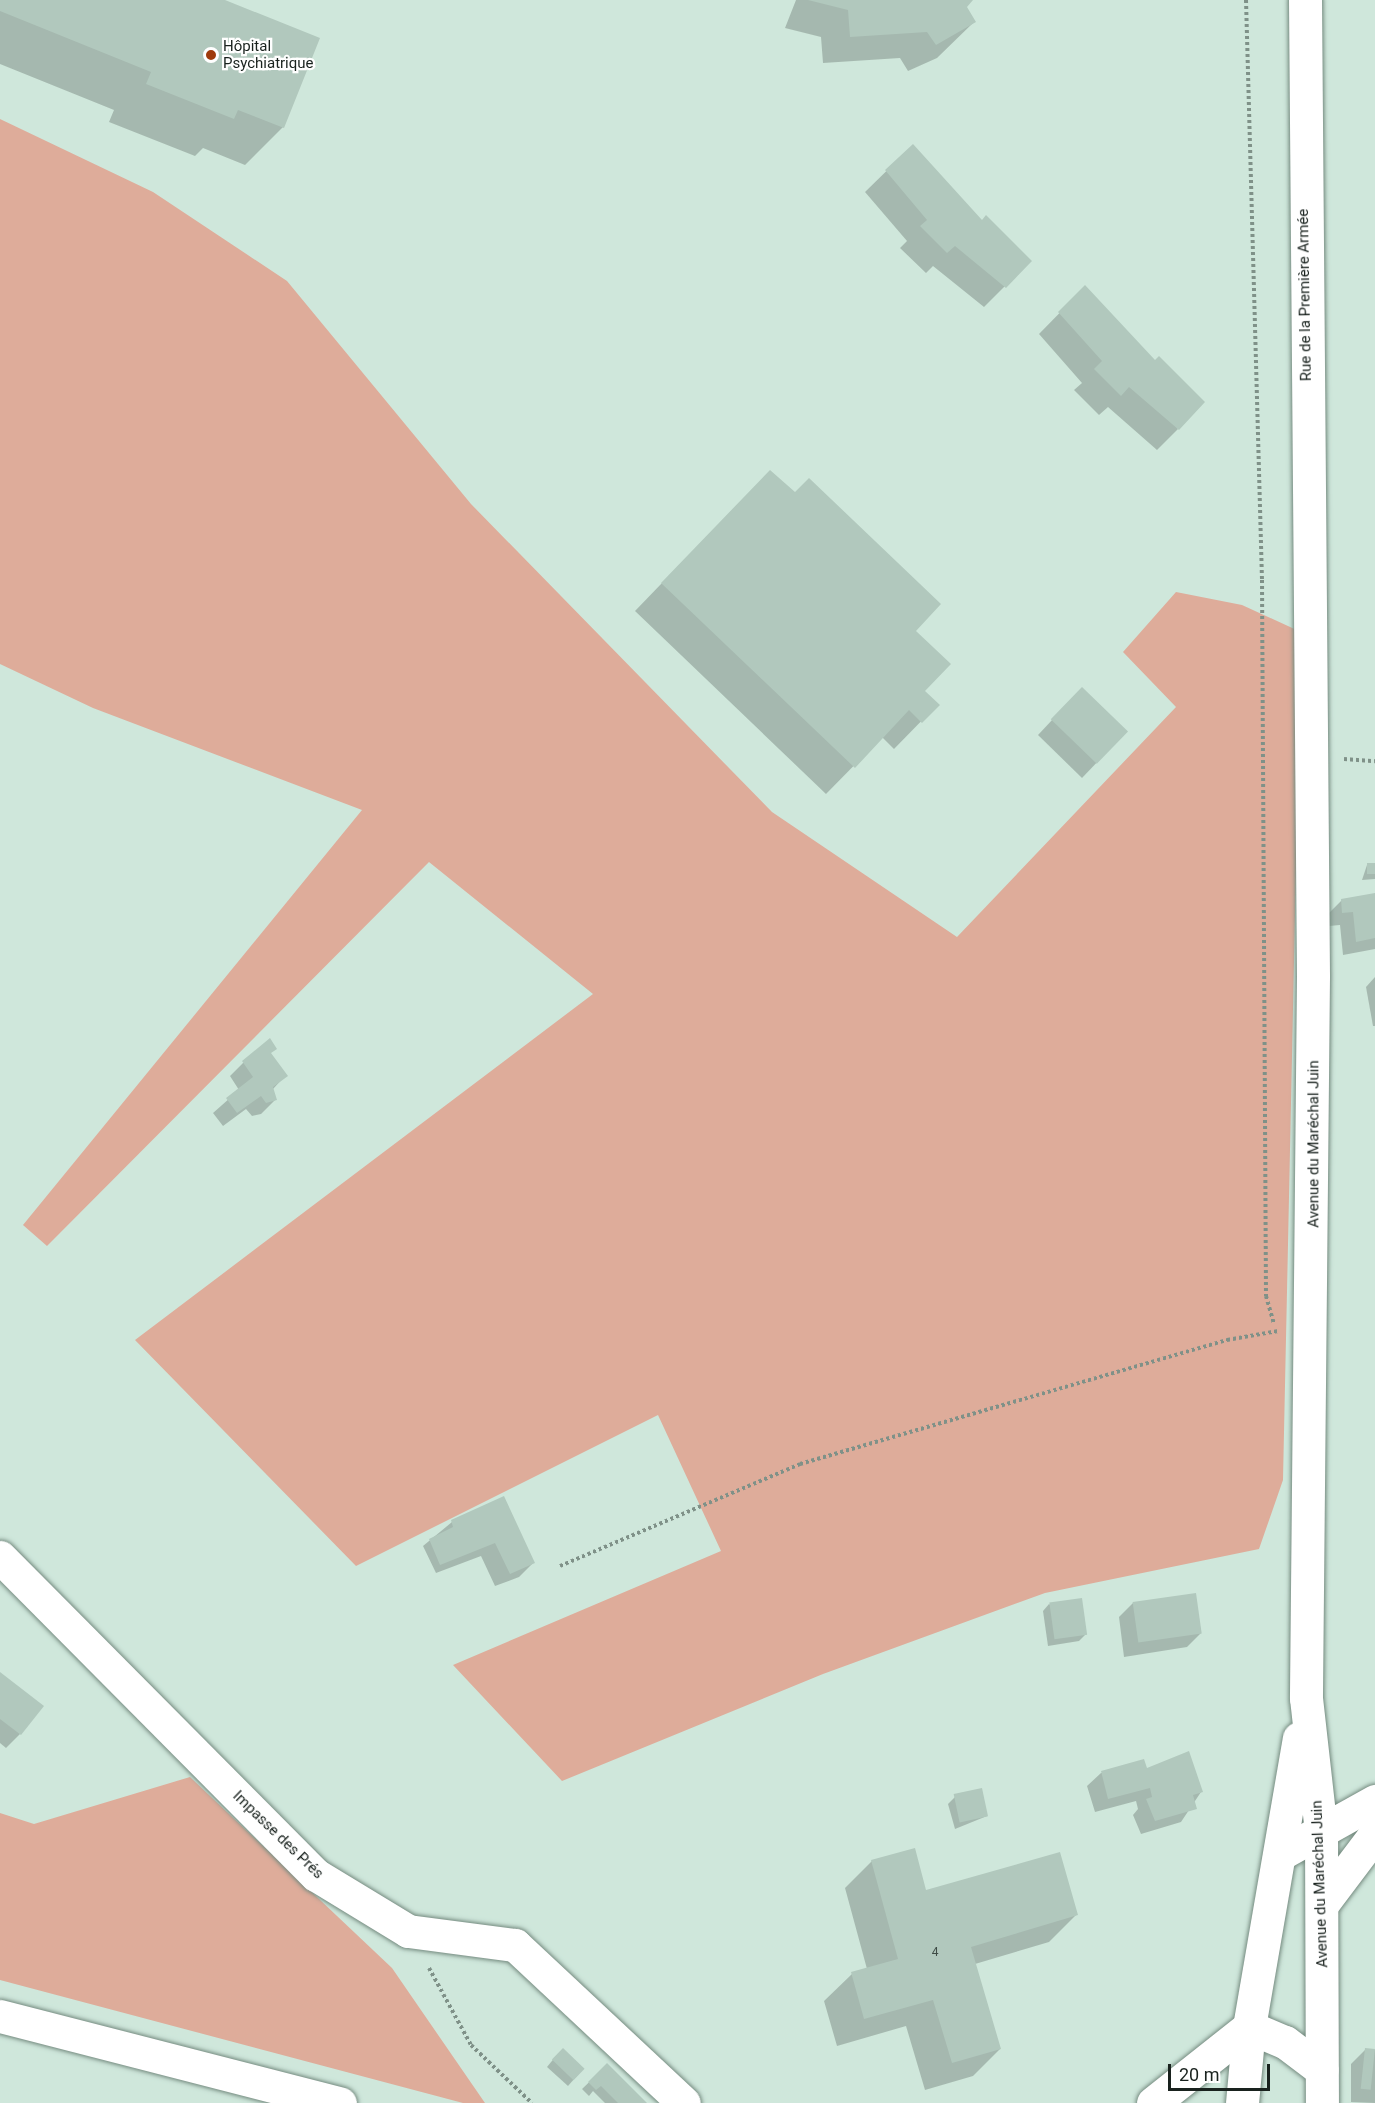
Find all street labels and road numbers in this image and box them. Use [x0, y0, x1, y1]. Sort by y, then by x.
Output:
street label: Rue de la Première Armée [1294, 209, 1316, 381]
street label: Avenue du Maréchal Juin [1305, 1060, 1323, 1228]
street label: Impasse des Prés [229, 1787, 327, 1883]
street label: Avenue du Maréchal Juin [1308, 1800, 1332, 1968]

